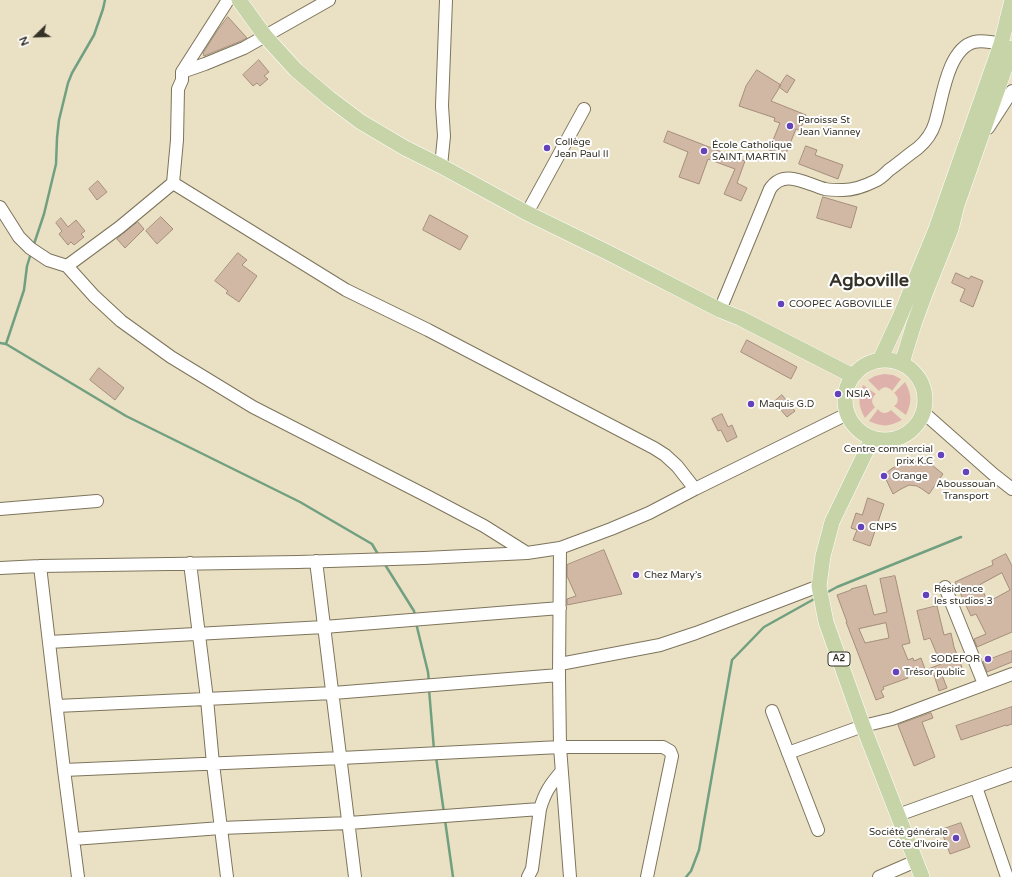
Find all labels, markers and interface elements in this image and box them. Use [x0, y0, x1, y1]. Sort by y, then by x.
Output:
north arrow [16, 16, 56, 56]
text: N [17, 34, 32, 47]
place label: Paroisse St Jean Vianney [798, 114, 861, 138]
marker: Paroisse St Jean Vianney [785, 121, 795, 131]
place label: Collège Jean Paul II [555, 136, 609, 160]
place label: École Catholique SAINT MARTIN [712, 139, 792, 162]
marker: Collège Jean Paul II [542, 143, 552, 153]
marker: École Catholique SAINT MARTIN [699, 146, 709, 156]
district label: Agboville [829, 270, 909, 292]
place label: COOPEC AGBOVILLE [789, 298, 892, 310]
marker: COOPEC AGBOVILLE [776, 299, 786, 309]
place label: NSIA [846, 388, 870, 400]
marker: NSIA [833, 389, 843, 399]
place label: Maquis G.D [759, 398, 814, 410]
marker: Maquis G.D [746, 399, 756, 409]
place label: Centre commercial prix K.C [844, 443, 933, 466]
marker: Centre commercial prix K.C [936, 450, 946, 460]
marker: Aboussouan Transport [961, 467, 971, 477]
place label: Orange [892, 470, 928, 482]
marker: Orange [879, 471, 889, 481]
place label: Aboussouan Transport [936, 478, 996, 502]
place label: CNPS [869, 521, 897, 533]
marker: CNPS [856, 522, 866, 532]
place label: Chez Mary’s [644, 569, 702, 581]
marker: Chez Mary’s [631, 570, 641, 580]
place label: Résidence les studios 3 [934, 583, 993, 606]
marker: Résidence les studios 3 [921, 590, 931, 600]
road number: A2 [828, 652, 850, 666]
place label: SODEFOR [931, 653, 980, 665]
marker: SODEFOR [983, 654, 993, 664]
place label: Trésor public [904, 666, 965, 678]
marker: Trésor public [891, 667, 901, 677]
place label: Société générale Côte d’Ivoire [869, 826, 948, 850]
marker: Société générale Côte d’Ivoire [951, 833, 961, 843]

